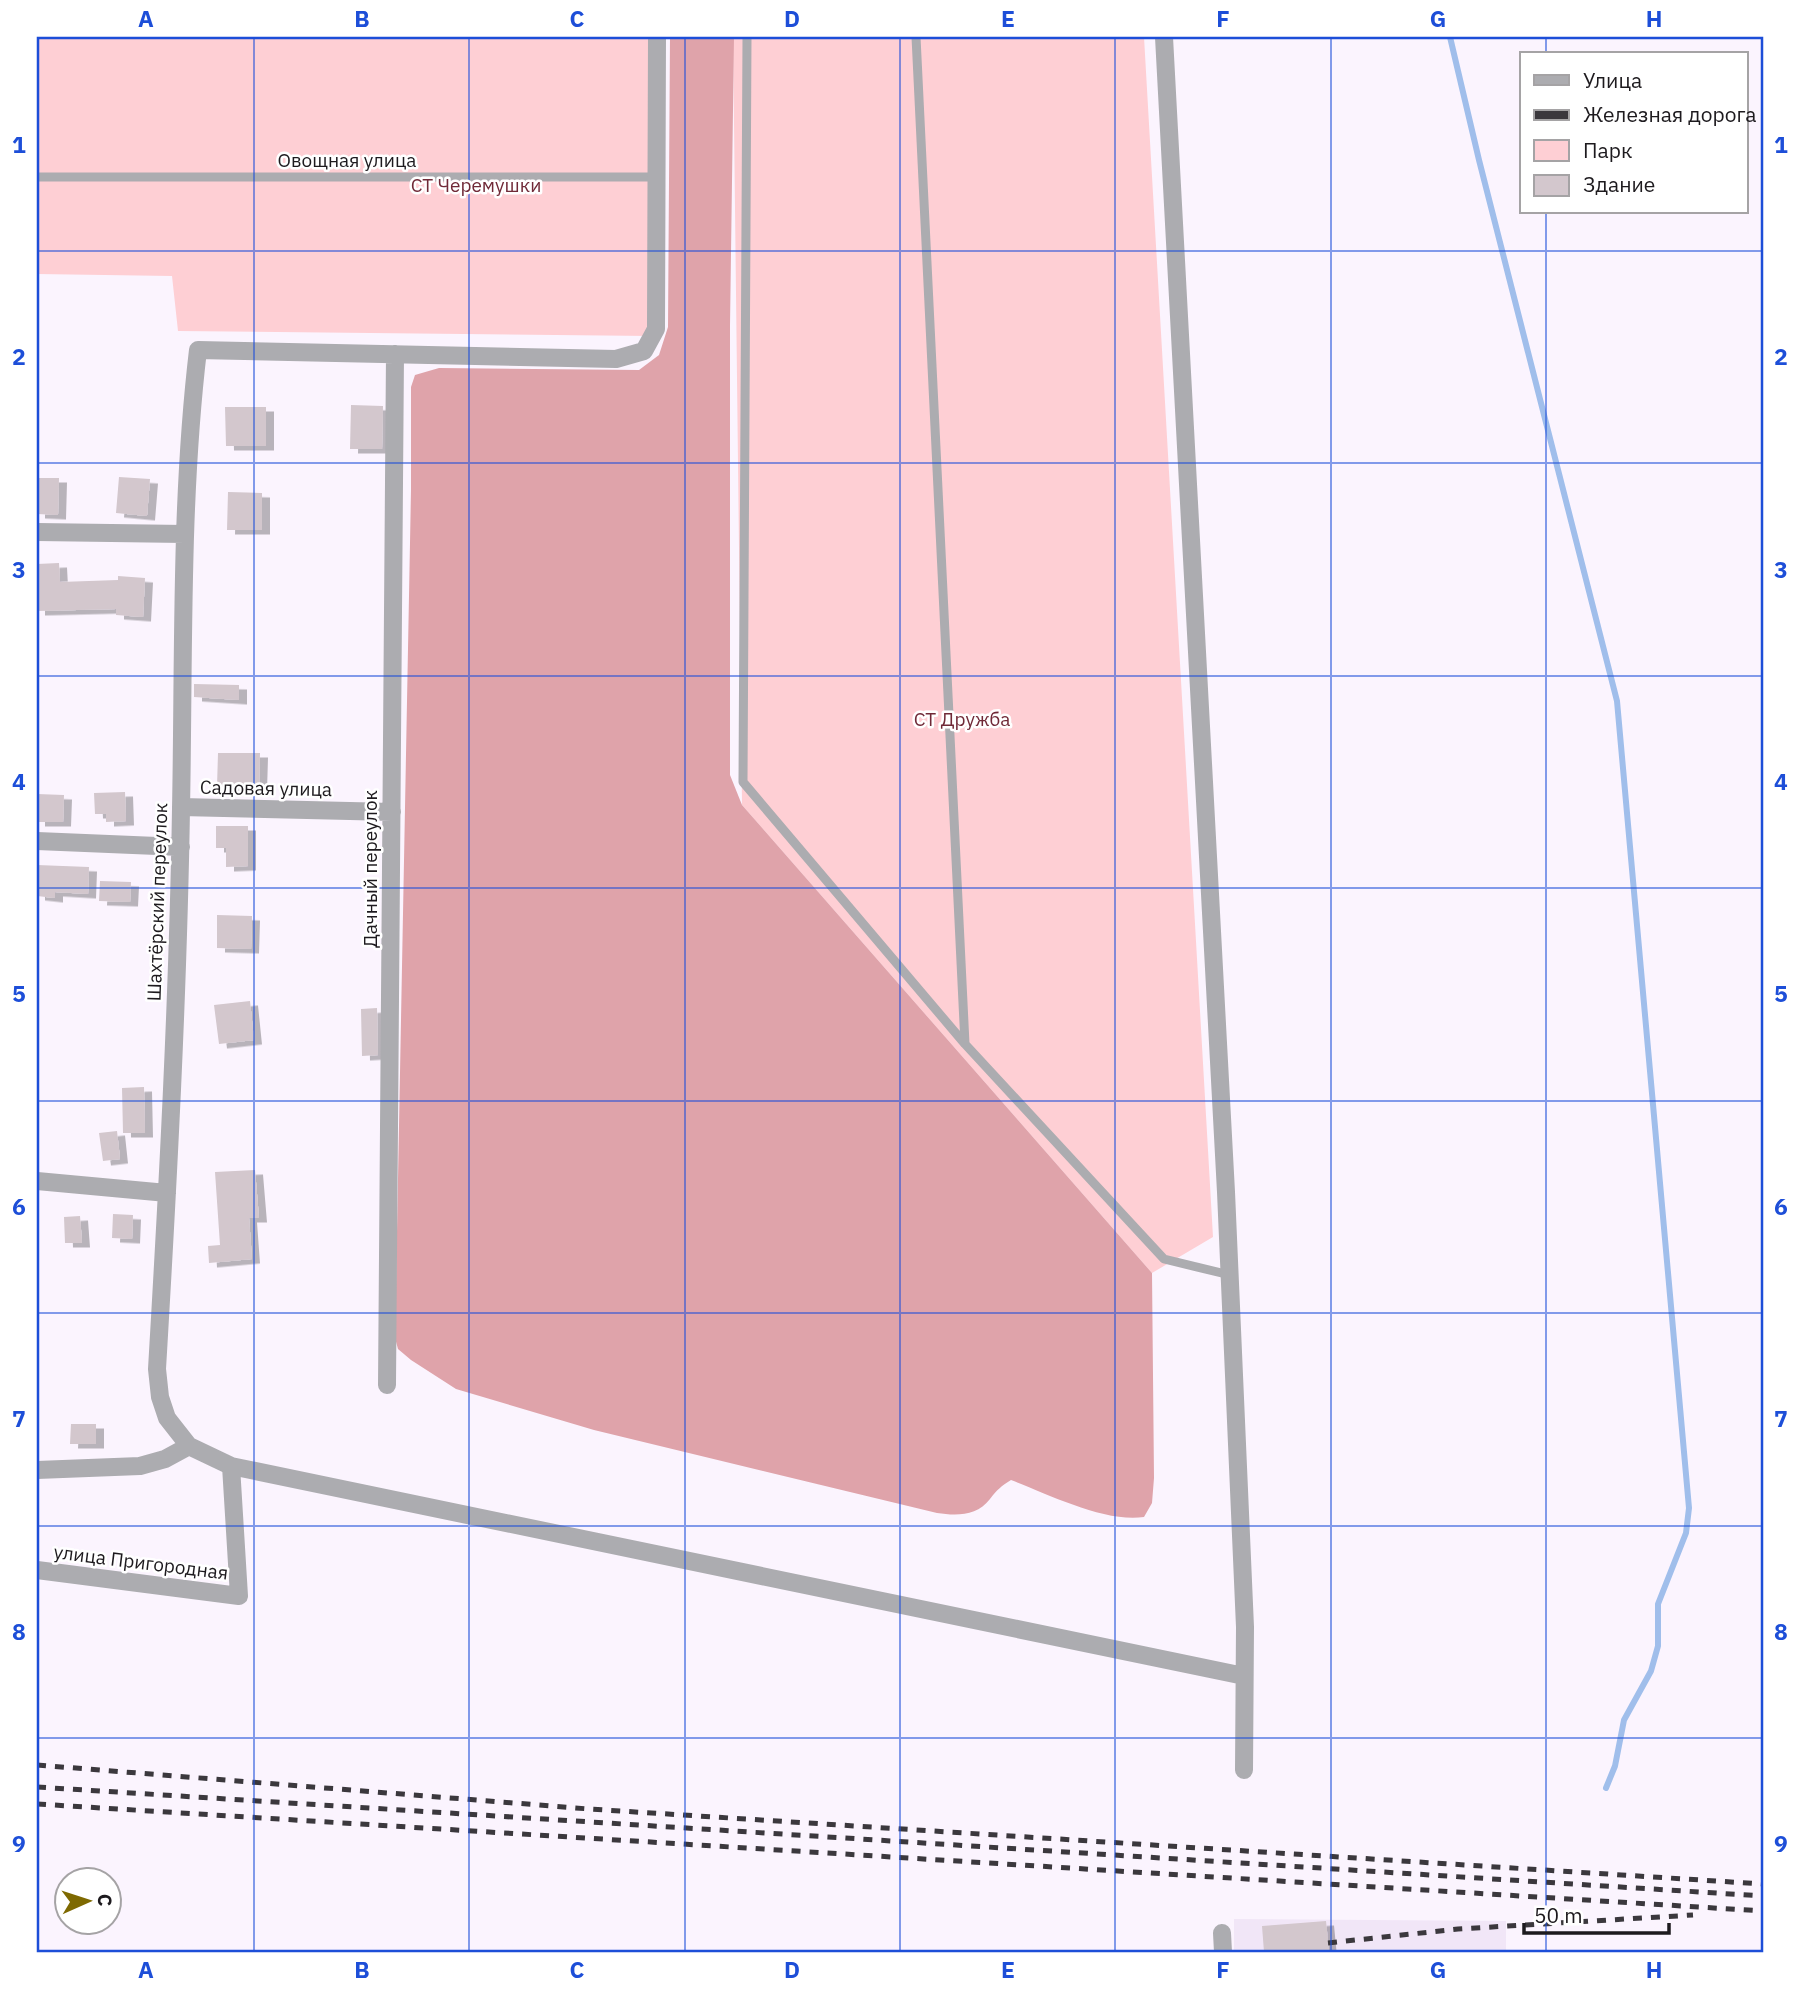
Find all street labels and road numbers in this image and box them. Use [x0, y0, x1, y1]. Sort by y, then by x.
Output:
street label: Овощная улица [278, 148, 416, 172]
street label: Садовая улица [200, 775, 332, 801]
street label: Дачный переулок [358, 790, 382, 948]
street label: Шахтёрский переулок [142, 802, 172, 1002]
street label: улица Пригородная [52, 1539, 230, 1585]

